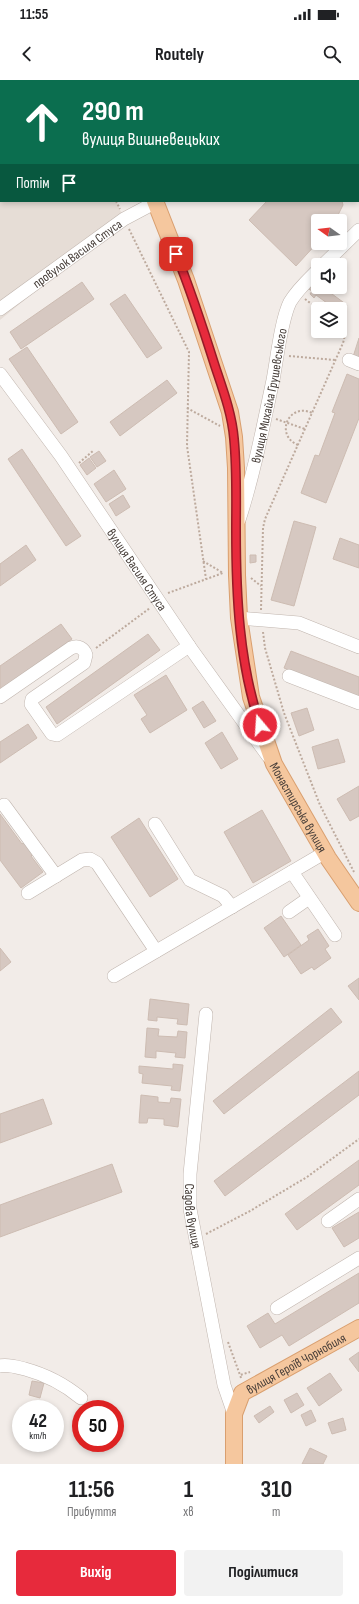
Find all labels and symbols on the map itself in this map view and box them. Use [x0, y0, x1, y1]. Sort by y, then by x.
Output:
north arrow [311, 214, 347, 250]
street label: провулок Василя Стуса [30, 216, 125, 292]
pin [159, 237, 193, 271]
street label: вулиця Михайла Грушевського [248, 327, 291, 465]
street label: вулиця Василя Стуса [103, 526, 170, 614]
position arrow [239, 704, 281, 746]
street label: Монастирська вулиця [266, 760, 330, 856]
street label: Садова вулиця [181, 1184, 204, 1250]
street label: вулиця Героїв Чорнобиля [244, 1330, 349, 1398]
speed limit sign: 50 [72, 1400, 124, 1452]

